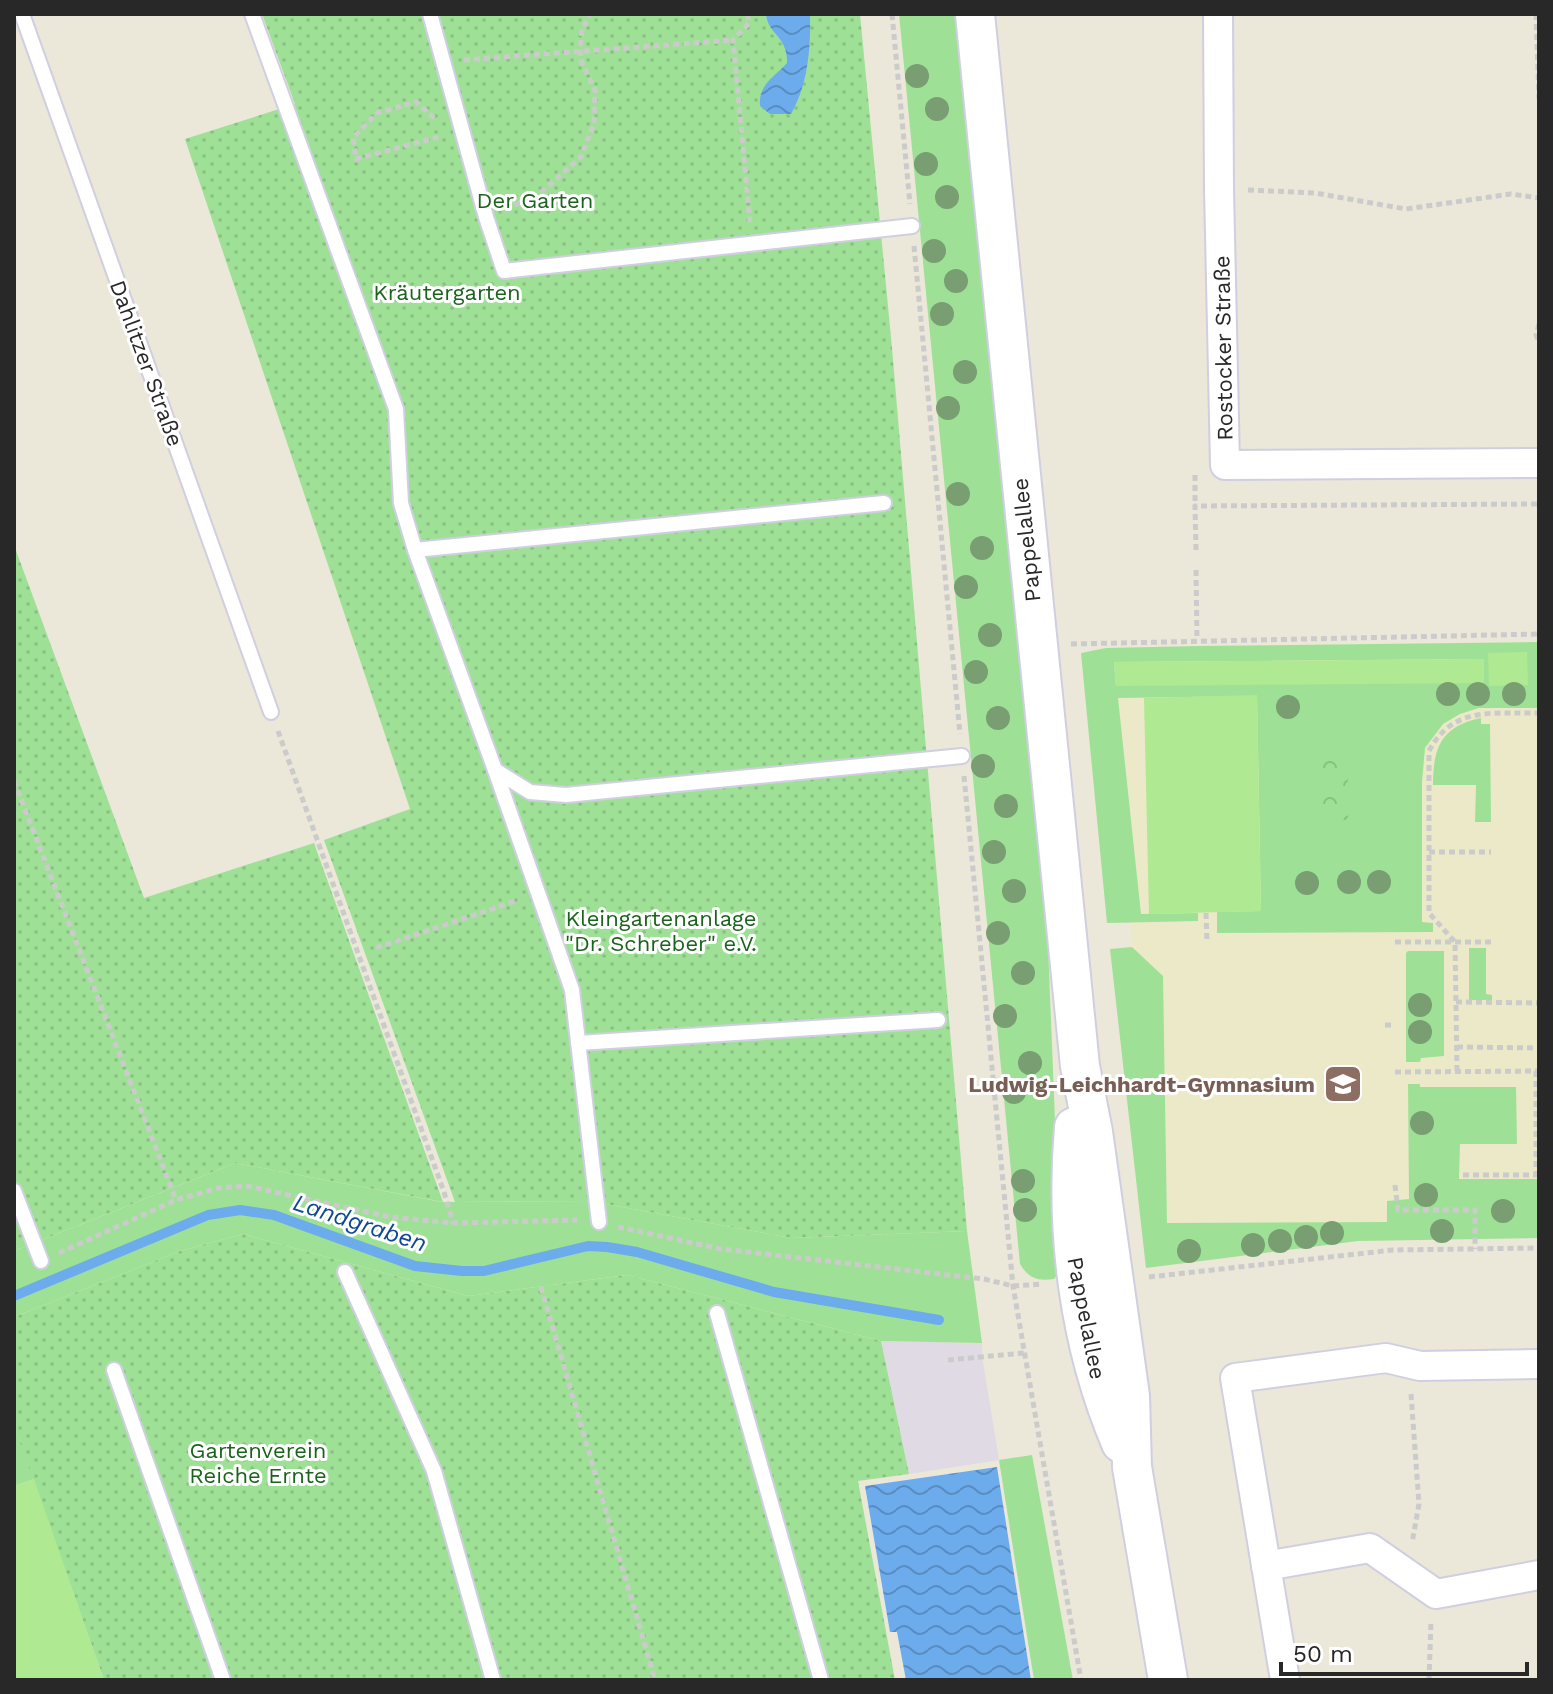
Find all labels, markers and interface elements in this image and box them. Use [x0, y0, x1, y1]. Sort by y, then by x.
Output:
park label: Der Garten [477, 188, 593, 213]
street label: Rostocker Straße [1209, 255, 1238, 441]
street label: Dahlitzer Straße [105, 277, 188, 450]
park label: Kräutergarten [373, 280, 521, 305]
street label: Pappelallee [1008, 477, 1045, 603]
park label: Kleingartenanlage "Dr. Schreber" e.V. [565, 906, 757, 956]
school or university icon: Ludwig-Leichhardt-Gymnasium [1322, 1063, 1364, 1105]
place label: Ludwig-Leichhardt-Gymnasium [968, 1072, 1315, 1097]
water label: Landgraben [290, 1188, 430, 1258]
street label: Pappelallee [1062, 1255, 1111, 1381]
park label: Gartenverein Reiche Ernte [189, 1438, 327, 1488]
scale bar [1281, 1626, 1527, 1676]
text: 50 m [1293, 1640, 1353, 1668]

